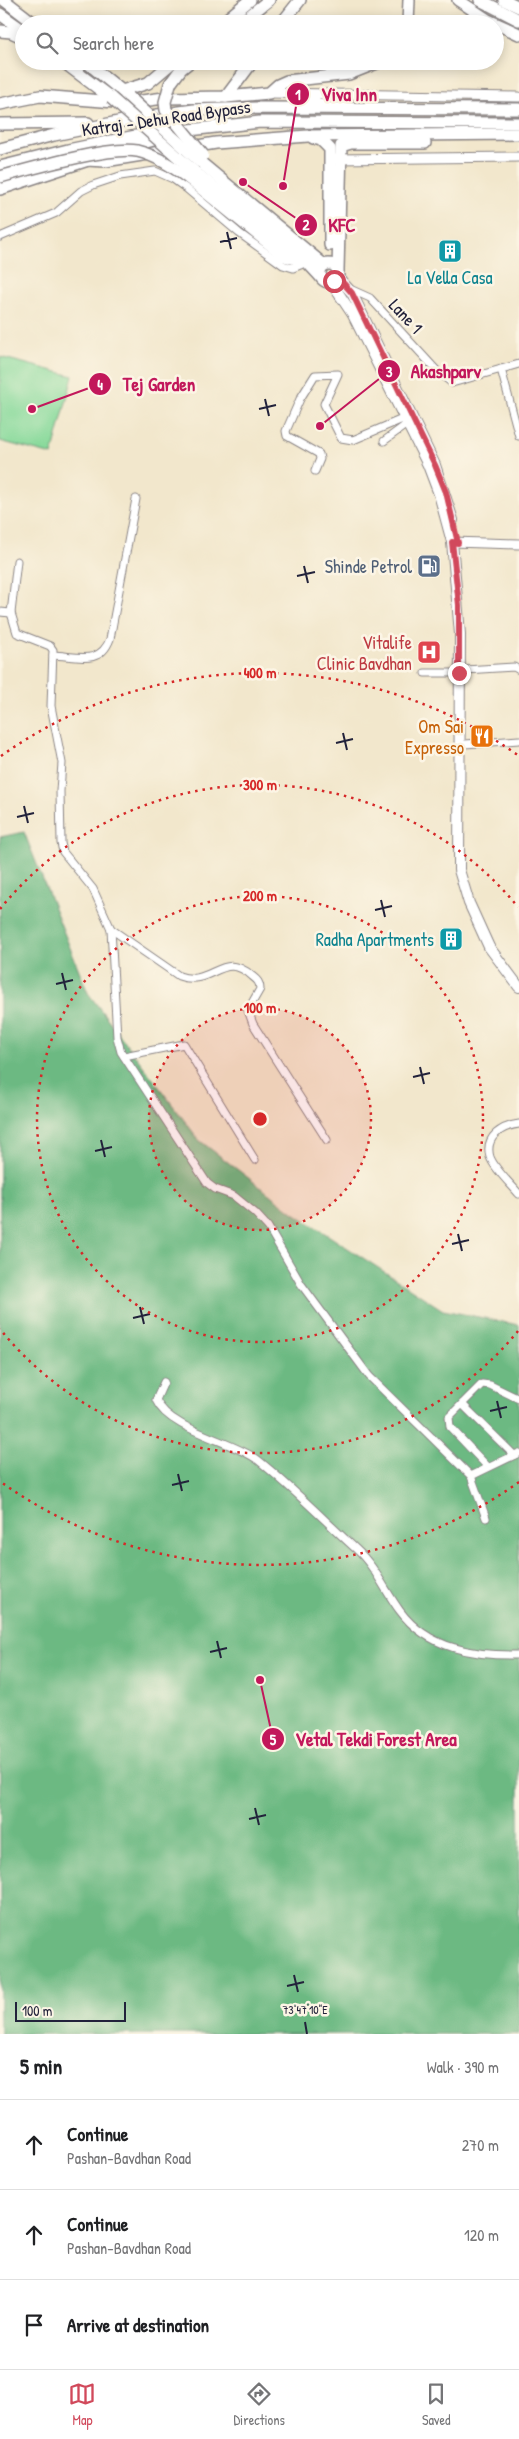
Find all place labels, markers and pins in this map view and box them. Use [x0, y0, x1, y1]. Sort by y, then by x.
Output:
callout: Viva Inn [286, 77, 387, 111]
callout: KFC [293, 208, 366, 242]
building icon: La Vella Casa [437, 238, 463, 264]
place label: La Vella Casa [407, 265, 493, 290]
callout: Akashparv [376, 354, 492, 388]
callout: Tej Garden [87, 367, 205, 401]
fuel station icon: Shinde Petrol [416, 553, 442, 579]
place label: Shinde Petrol [325, 554, 412, 579]
place label: Vitalife Clinic Bavdhan [317, 630, 412, 676]
hospital icon: Vitalife Clinic Bavdhan [416, 639, 442, 665]
place label: Om Sai Expresso [405, 714, 464, 760]
restaurant icon: Om Sai Expresso [469, 723, 495, 749]
building icon: Radha Apartments [438, 926, 464, 952]
place label: Radha Apartments [316, 927, 434, 952]
centre of rings [251, 1110, 269, 1128]
callout: Vetal Tekdi Forest Area [260, 1722, 467, 1756]

